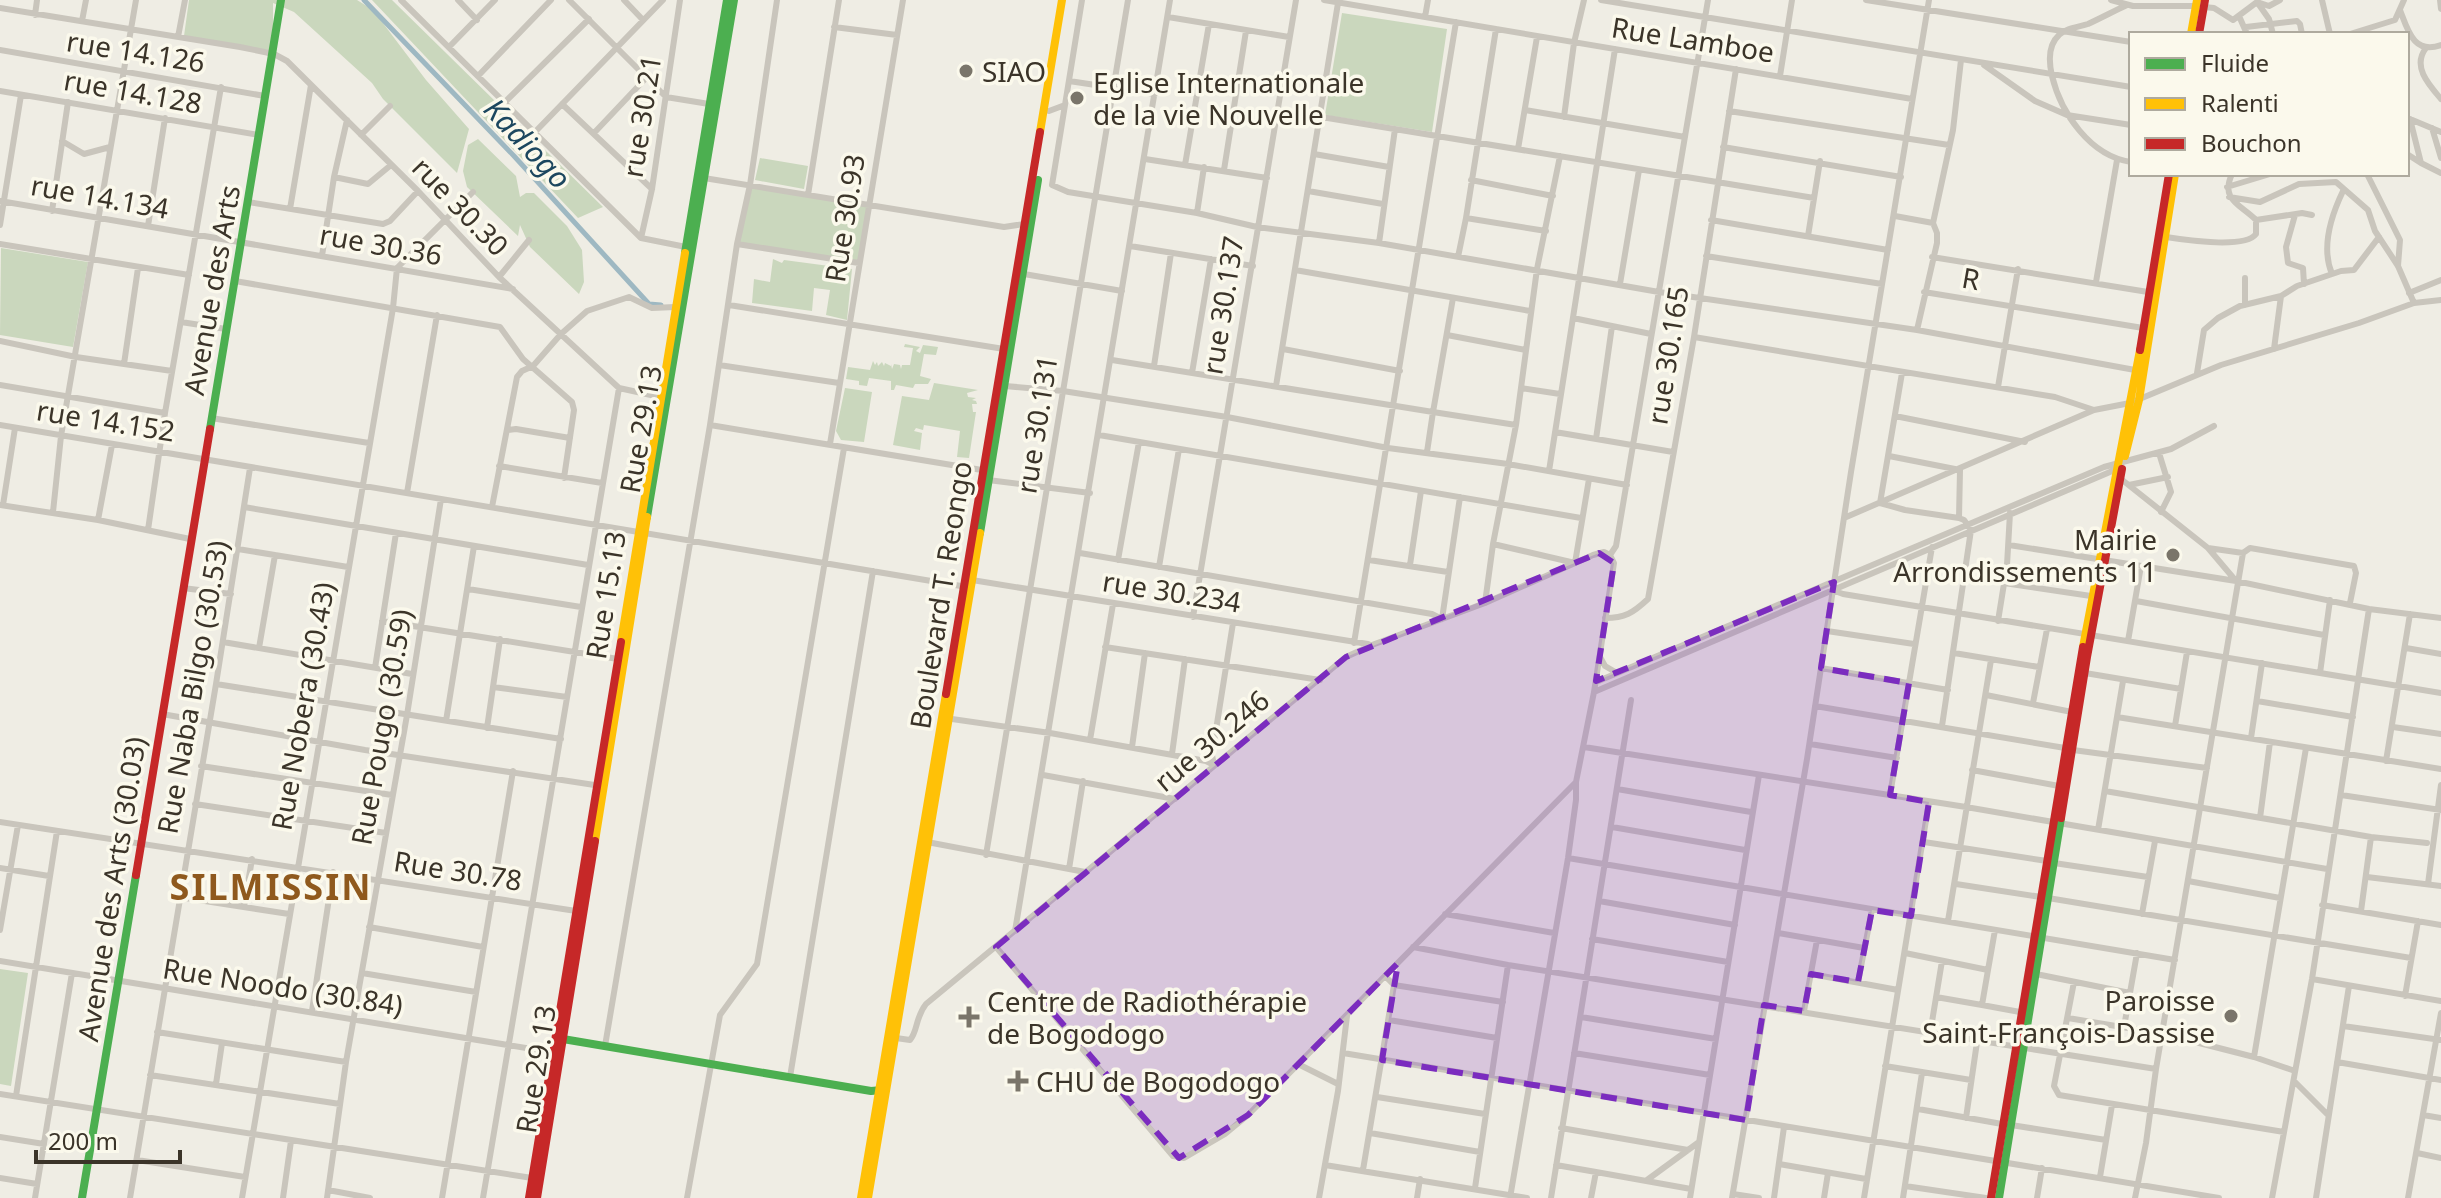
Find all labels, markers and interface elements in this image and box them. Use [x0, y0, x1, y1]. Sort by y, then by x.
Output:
street label: Rue Lamboe [1609, 7, 1777, 71]
street label: rue 14.126 [64, 21, 208, 81]
legend [2129, 32, 2409, 176]
text: Fluide [2201, 46, 2269, 79]
street label: rue 30.21 [613, 52, 669, 180]
place label: SIAO [982, 52, 1046, 90]
street label: rue 14.128 [61, 60, 205, 122]
marker: SIAO [957, 62, 975, 80]
place label: Eglise Internationale de la vie Nouvelle [1093, 63, 1364, 133]
text: Ralenti [2201, 86, 2279, 119]
water label: Kadiogo [475, 89, 581, 197]
marker: Eglise Internationale de la vie Nouvelle [1068, 89, 1086, 107]
text: Bouchon [2201, 126, 2302, 159]
street label: rue 30.30 [404, 148, 518, 264]
street label: Rue 30.93 [815, 151, 873, 285]
street label: rue 14.134 [28, 165, 172, 227]
street label: Avenue des Arts [174, 182, 248, 398]
street label: rue 30.36 [317, 215, 445, 273]
street label: rue 30.137 [1192, 233, 1252, 377]
street label: R [1959, 258, 1983, 298]
street label: rue 30.165 [1637, 283, 1697, 427]
street label: rue 30.131 [1006, 352, 1066, 496]
street label: Rue 29.13 [610, 362, 670, 496]
street label: rue 14.152 [34, 390, 178, 450]
street label: Boulevard T. Reongo [900, 458, 980, 732]
place label: Mairie Arrondissements 11 [1893, 520, 2157, 590]
street label: Rue 15.13 [576, 528, 634, 662]
street label: Rue Naba Bilgo (30.53) [147, 537, 237, 837]
marker: Mairie Arrondissements 11 [2164, 546, 2182, 564]
street label: rue 30.234 [1100, 561, 1244, 621]
street label: Rue Nobera (30.43) [261, 579, 343, 833]
street label: Rue Pougo (30.59) [342, 606, 420, 848]
street label: rue 30.246 [1145, 681, 1277, 799]
street label: Avenue des Arts (30.03) [68, 734, 154, 1044]
street label: Rue 30.78 [391, 841, 525, 899]
district label: SILMISSIN [170, 862, 372, 911]
street label: Rue Noodo (30.84) [160, 948, 406, 1024]
place label: Paroisse Saint-François-Dassise [1922, 981, 2215, 1051]
place label: Centre de Radiothérapie de Bogodogo [987, 982, 1307, 1052]
street label: Rue 29.13 [506, 1002, 564, 1136]
marker: Centre de Radiothérapie de Bogodogo [958, 1006, 980, 1028]
marker: Paroisse Saint-François-Dassise [2222, 1007, 2240, 1025]
place label: CHU de Bogodogo [1036, 1062, 1280, 1100]
marker: CHU de Bogodogo [1007, 1070, 1029, 1092]
scale bar [36, 1114, 180, 1164]
text: 200 m [48, 1124, 118, 1157]

